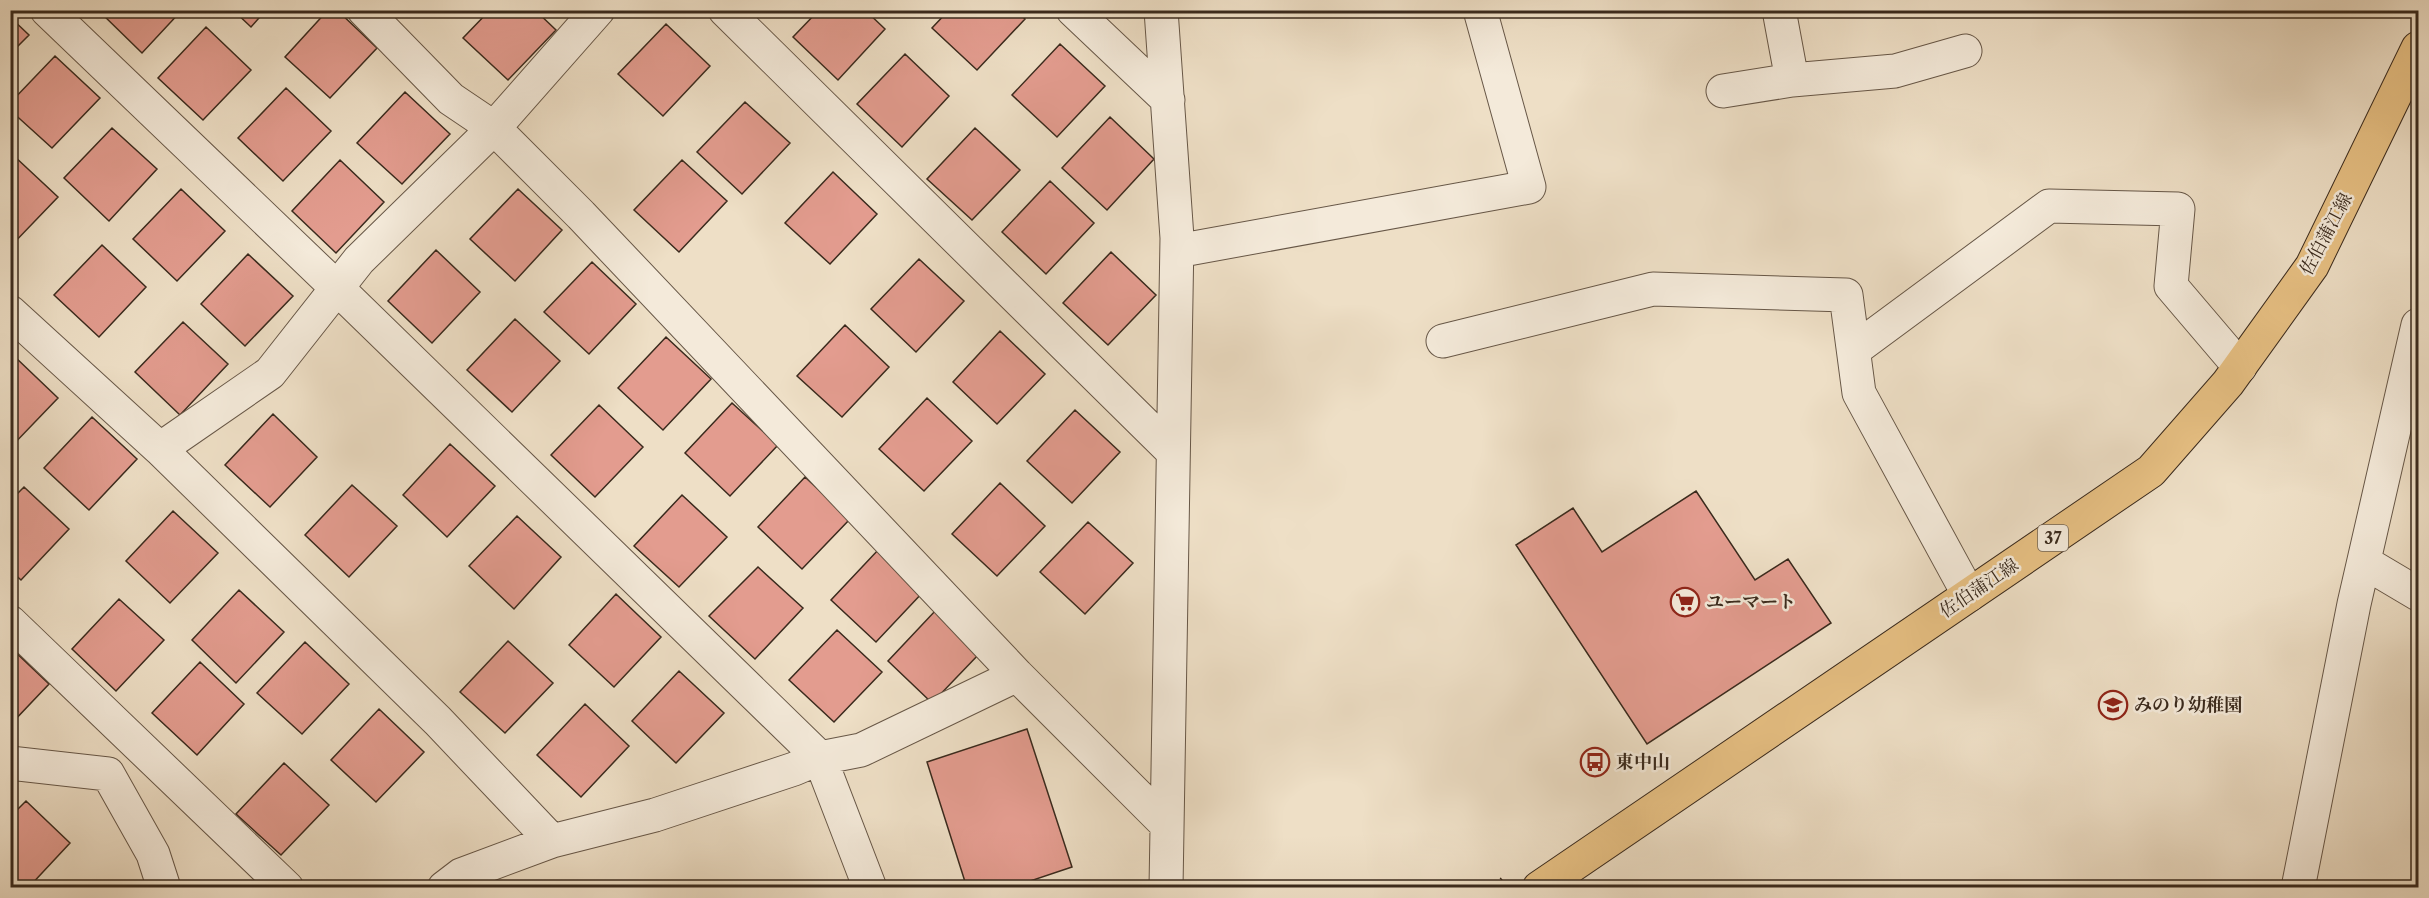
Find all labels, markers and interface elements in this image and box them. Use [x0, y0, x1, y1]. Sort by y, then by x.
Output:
street label: 佐伯蒲江線 [2295, 189, 2357, 279]
road number: 37 [2038, 525, 2068, 551]
street label: 佐伯蒲江線 [1936, 554, 2022, 622]
supermarket icon: ユーマート [1669, 586, 1701, 618]
place label: ユーマート [1706, 591, 1796, 613]
school or university icon: みのり幼稚園 [2097, 689, 2129, 721]
place label: みのり幼稚園 [2134, 694, 2242, 716]
bus stop icon: 東中山 [1579, 746, 1611, 778]
place label: 東中山 [1616, 751, 1670, 773]

